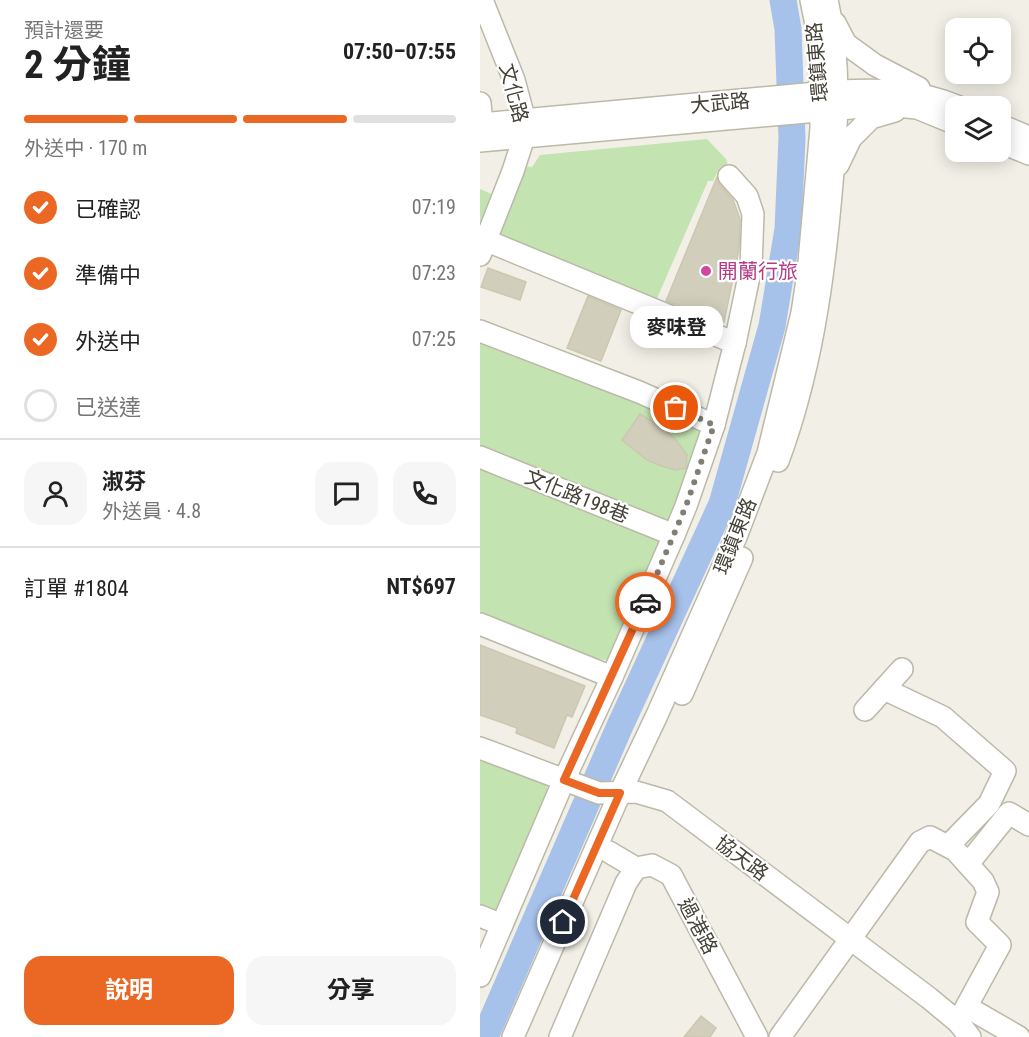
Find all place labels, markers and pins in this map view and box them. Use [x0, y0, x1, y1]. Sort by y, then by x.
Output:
place label: 開蘭行旅 [718, 259, 798, 283]
marker: 開蘭行旅 [699, 264, 713, 278]
callout: 麥味登 [630, 306, 722, 348]
pin [650, 382, 701, 433]
pin [537, 896, 588, 947]

